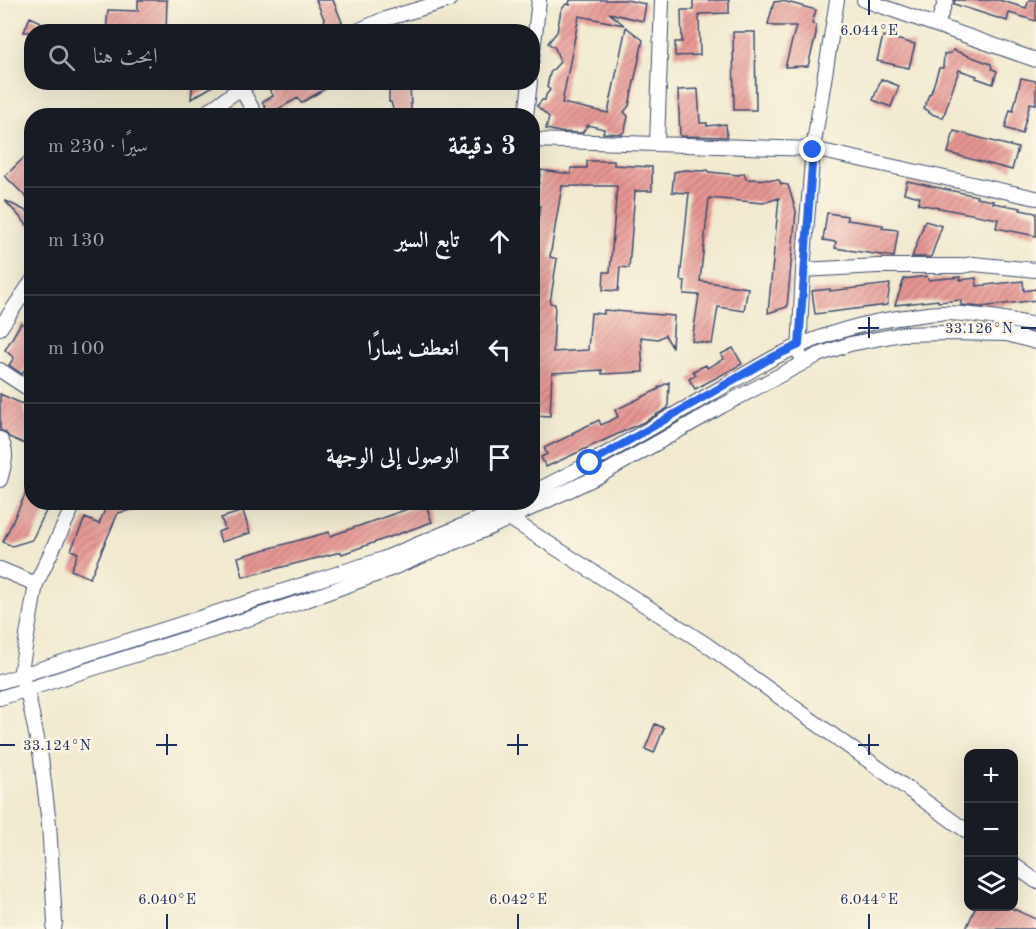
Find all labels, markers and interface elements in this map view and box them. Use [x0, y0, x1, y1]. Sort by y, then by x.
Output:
search box [24, 24, 540, 90]
text: 6.044°E [840, 24, 898, 39]
icon: search [45, 41, 78, 74]
text: ابحث هنا [93, 46, 158, 68]
text: 3 دقيقة [448, 134, 516, 160]
route end [799, 136, 825, 162]
text: سيرًا · 230 m [48, 137, 148, 157]
icon: ahead [483, 225, 516, 258]
text: تابع السير [395, 230, 459, 252]
text: 130 m [48, 231, 104, 251]
text: 33.126°N [945, 322, 1013, 337]
icon: left [483, 333, 516, 366]
text: انعطف يسارًا [367, 338, 459, 360]
text: 100 m [48, 339, 104, 359]
icon: arrive [483, 441, 516, 474]
text: الوصول إلى الوجهة [326, 446, 459, 468]
route start [576, 449, 602, 475]
text: 33.124°N [23, 739, 91, 754]
map controls [964, 749, 1018, 911]
button: + [964, 749, 1018, 803]
button: − [964, 803, 1018, 857]
button: layers [964, 857, 1018, 911]
text: 6.040°E [138, 893, 196, 908]
text: 6.042°E [489, 893, 547, 908]
text: 6.044°E [840, 893, 898, 908]

